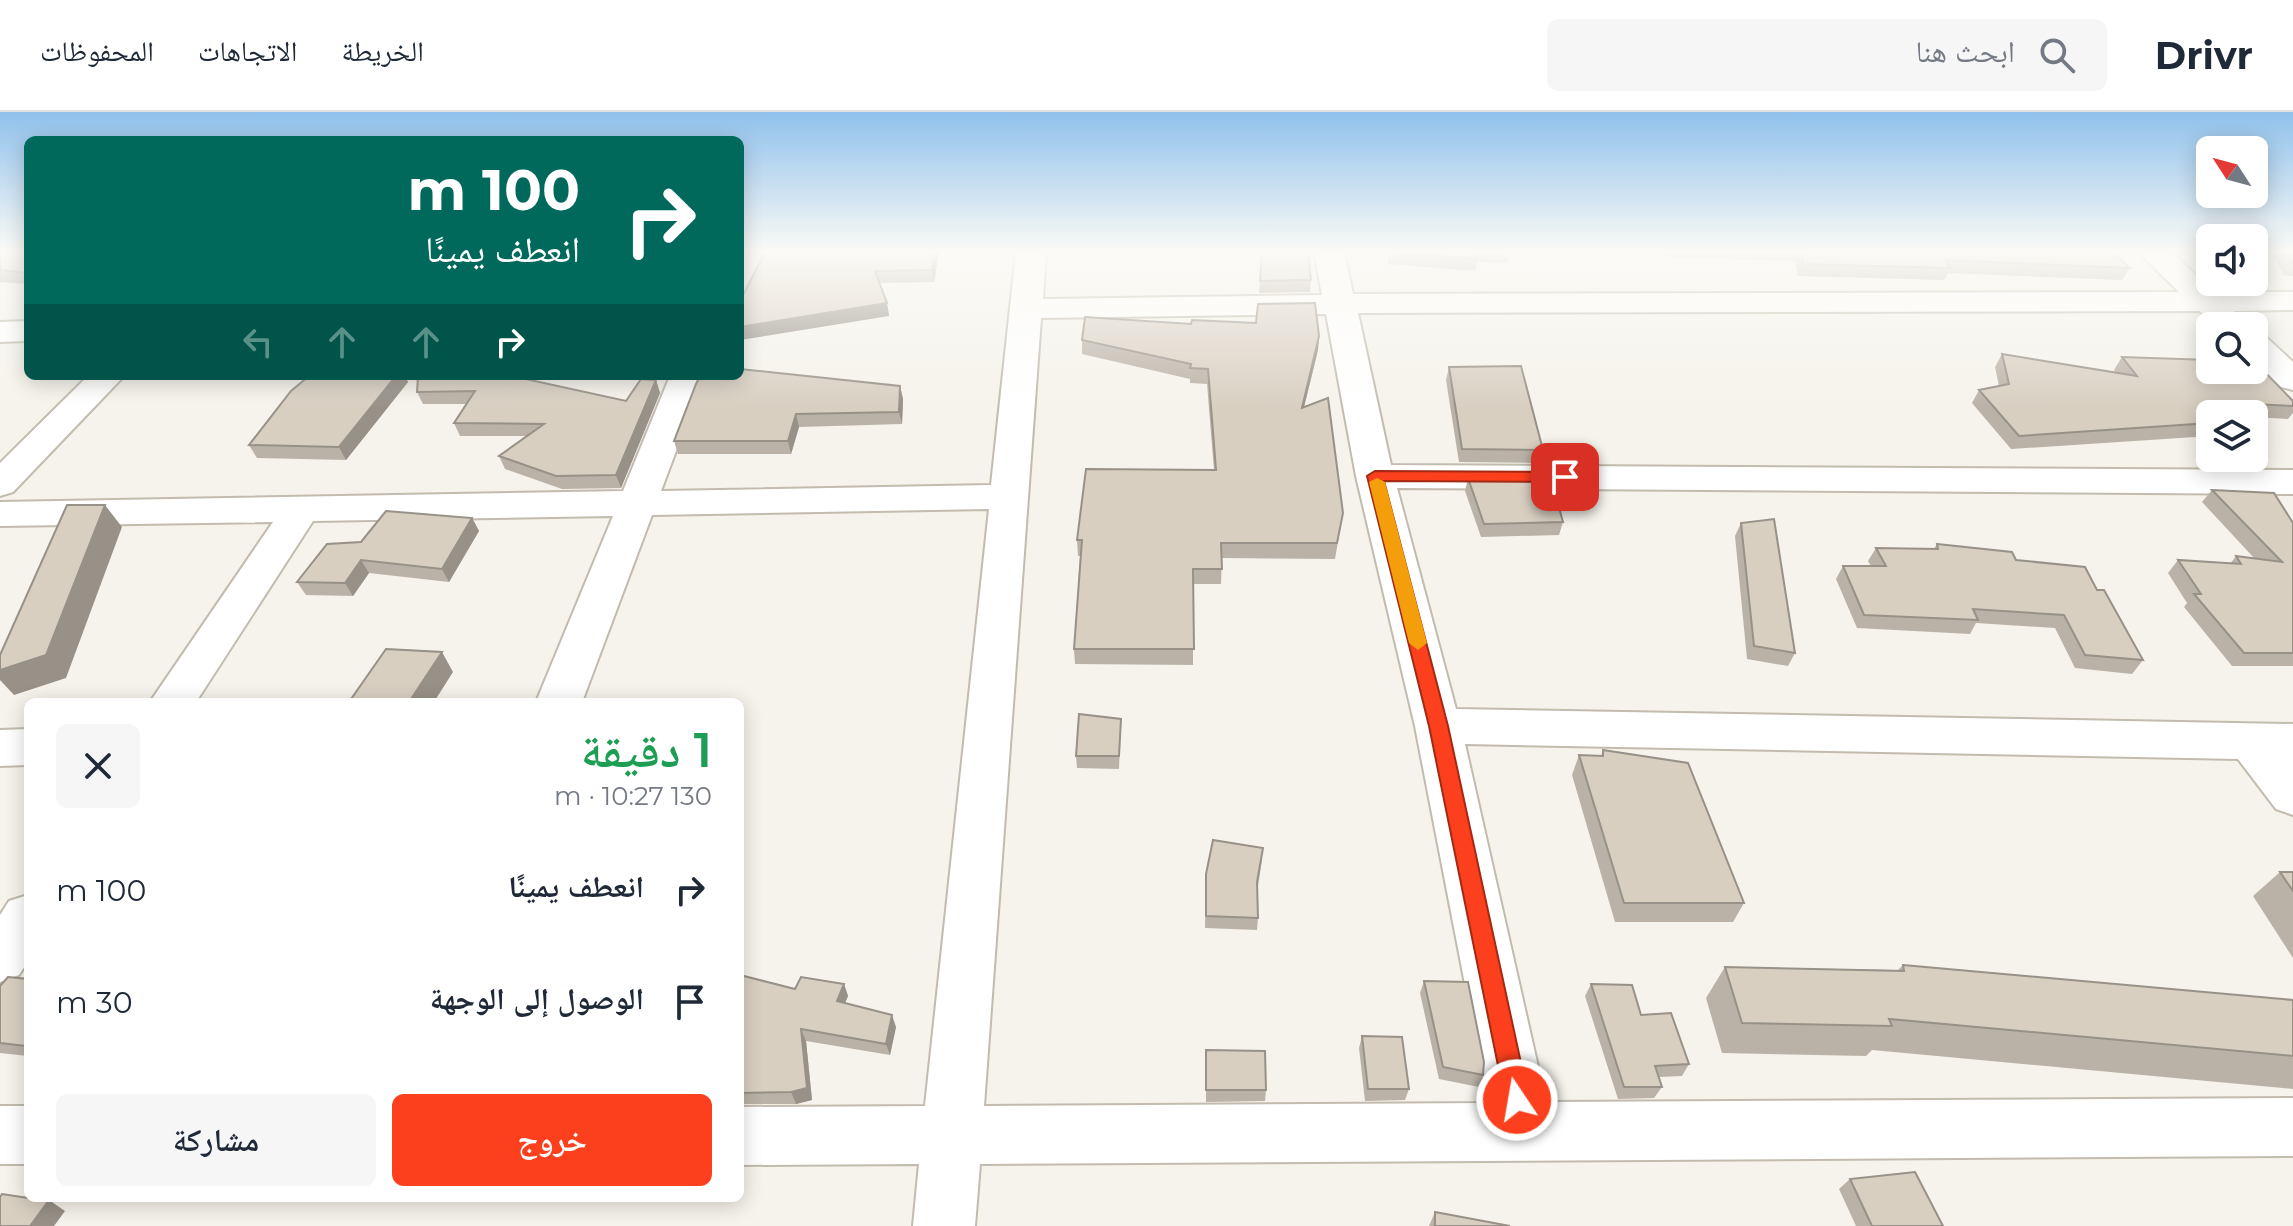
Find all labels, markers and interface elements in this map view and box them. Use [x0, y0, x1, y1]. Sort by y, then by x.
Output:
search box [1547, 19, 2107, 91]
text: Drivr [2155, 32, 2253, 79]
text: ابحث هنا [1915, 33, 2015, 70]
icon: search [2035, 33, 2079, 77]
text: المحفوظات [40, 34, 154, 68]
text: الاتجاهات [198, 34, 297, 68]
text: الخريطة [341, 34, 424, 68]
north arrow [2196, 136, 2268, 208]
map controls [2196, 136, 2268, 472]
text: 100 m [407, 156, 580, 224]
icon: right [608, 168, 712, 272]
button: sound [2196, 224, 2268, 296]
text: انعطف يمينًا [425, 227, 580, 271]
button: search [2196, 312, 2268, 384]
icon: left [236, 320, 280, 364]
icon: ahead [320, 320, 364, 364]
icon: ahead [404, 320, 448, 364]
icon: right [488, 320, 532, 364]
button: layers [2196, 400, 2268, 472]
pin [1531, 443, 1599, 511]
icon: arrive [1543, 455, 1587, 499]
text: 1 دقيقة [581, 721, 712, 779]
button: close [56, 724, 140, 808]
text: 130 m · 10:27 [554, 780, 712, 812]
text: انعطف يمينًا [508, 868, 644, 905]
icon: right [668, 868, 712, 912]
text: 100 m [56, 872, 146, 909]
text: الوصول إلى الوجهة [430, 980, 644, 1017]
icon: arrive [668, 980, 712, 1024]
text: 30 m [56, 984, 133, 1021]
position arrow [1475, 1058, 1559, 1142]
button: مشاركة [56, 1094, 376, 1186]
button: خروج [392, 1094, 712, 1186]

